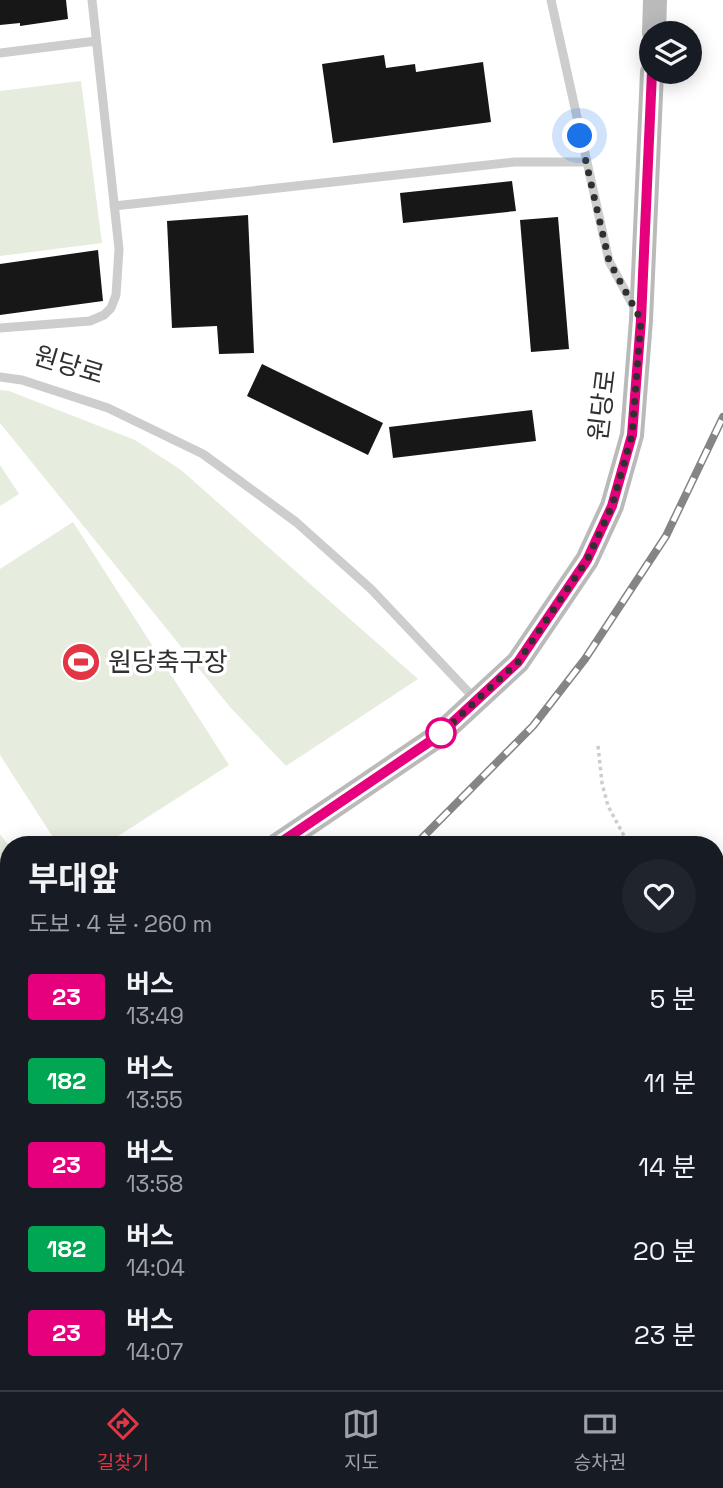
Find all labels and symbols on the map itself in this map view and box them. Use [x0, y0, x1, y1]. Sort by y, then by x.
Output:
your location [562, 118, 597, 153]
street label: 원당로 [30, 338, 108, 392]
street label: 원당로 [581, 367, 623, 443]
sports icon: 원당축구장 [60, 641, 102, 683]
place label: 원당축구장 [108, 645, 228, 679]
unlabelled marker [426, 718, 456, 748]

